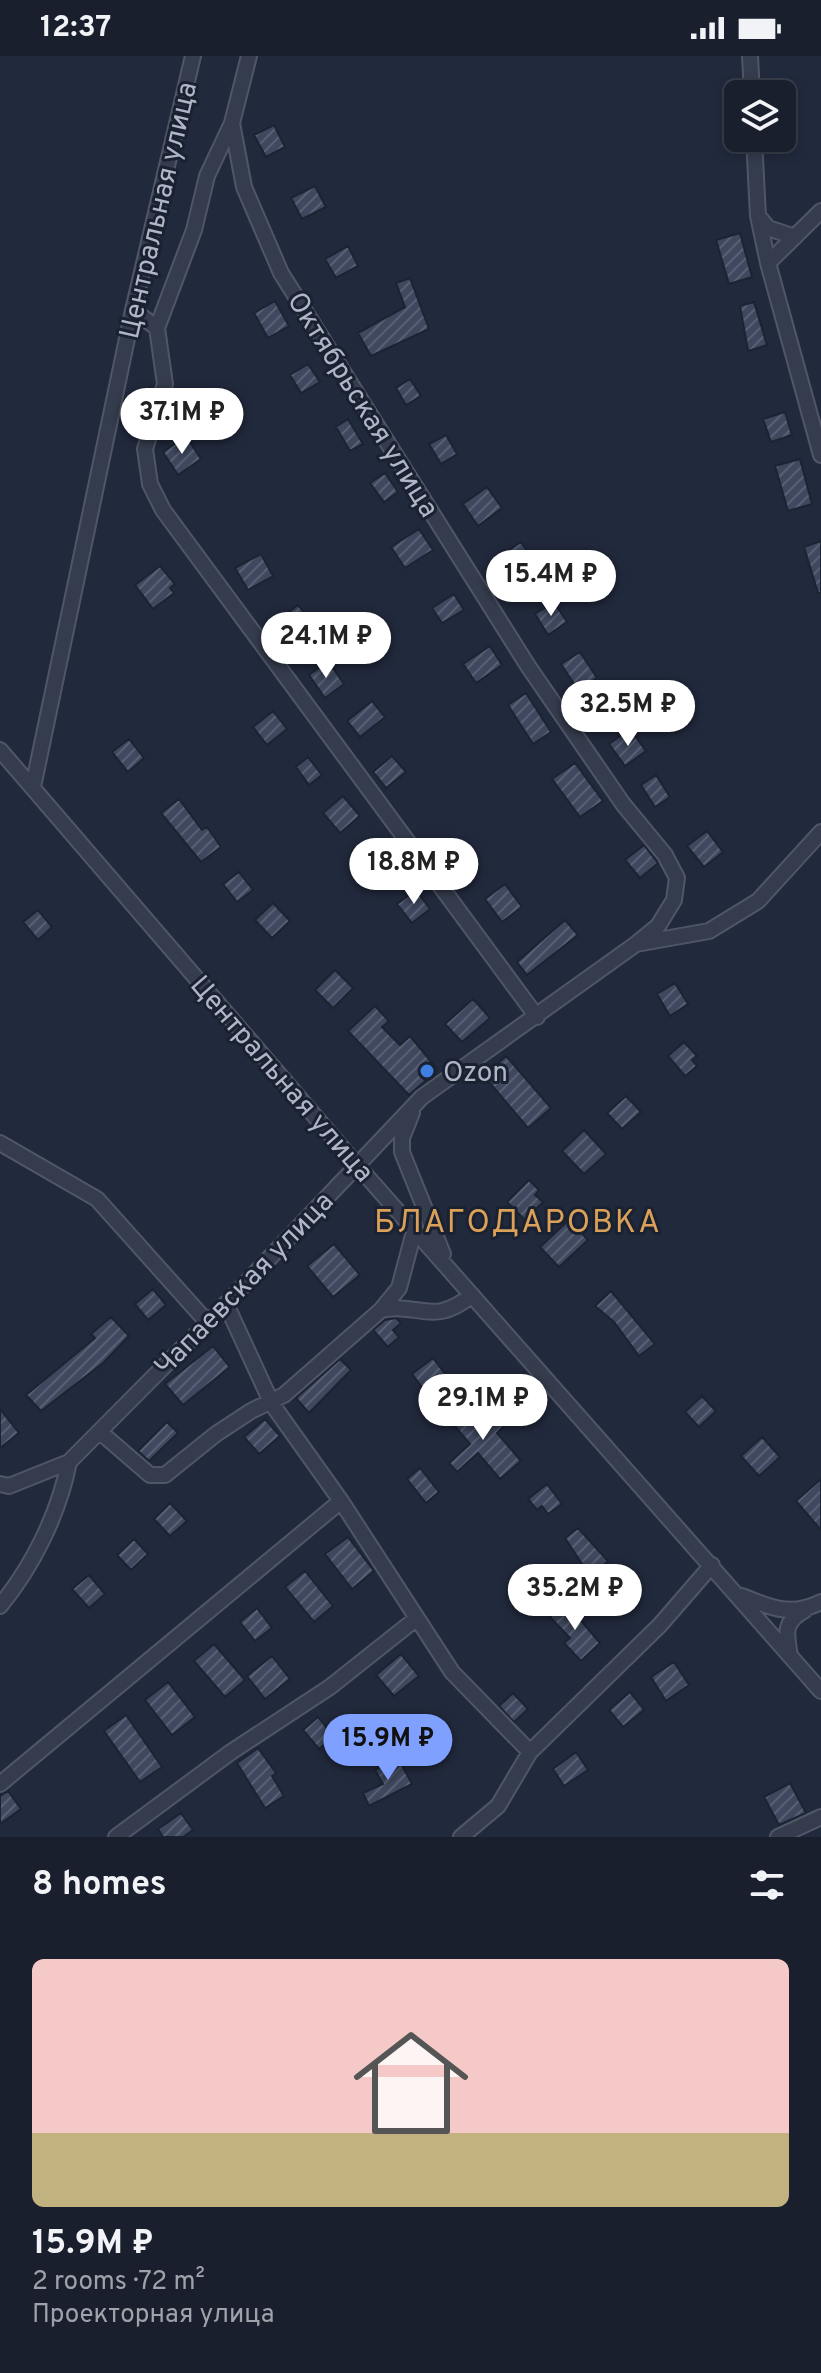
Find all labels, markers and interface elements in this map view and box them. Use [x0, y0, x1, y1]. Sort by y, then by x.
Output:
text: 12:37 [40, 10, 111, 47]
street label: Центральная улица [113, 79, 207, 343]
map controls [724, 80, 796, 152]
button: layers [724, 80, 796, 152]
street label: Октябрьская улица [277, 286, 445, 525]
pin: 37.1M ₽ [108, 388, 256, 456]
text: 37.1M ₽ [138, 397, 226, 430]
pin: 15.4M ₽ [477, 550, 625, 618]
text: 15.4M ₽ [504, 559, 598, 592]
pin: 24.1M ₽ [252, 612, 400, 680]
text: 24.1M ₽ [279, 621, 373, 654]
pin: 32.5M ₽ [554, 680, 702, 748]
text: 32.5M ₽ [579, 689, 677, 722]
pin: 18.8M ₽ [340, 838, 488, 906]
text: 18.8M ₽ [367, 847, 461, 880]
street label: Центральная улица [181, 969, 380, 1191]
place label: Ozon [443, 1056, 508, 1092]
marker: Ozon [418, 1062, 436, 1080]
street label: Чапаевская улица [148, 1185, 343, 1385]
district label: БЛАГОДАРОВКА [374, 1204, 662, 1244]
pin: 29.1M ₽ [409, 1374, 557, 1442]
text: 29.1M ₽ [436, 1383, 530, 1416]
pin: 35.2M ₽ [501, 1564, 649, 1632]
text: 35.2M ₽ [526, 1573, 624, 1606]
pin: 15.9M ₽ [314, 1714, 462, 1782]
text: 15.9M ₽ [341, 1723, 435, 1756]
icon: filters [745, 1863, 789, 1907]
text: 8 homes [32, 1864, 166, 1907]
icon: home [339, 2011, 483, 2155]
text: 15.9M ₽ [32, 2223, 154, 2266]
text: 2 rooms · 72 m² [32, 2266, 205, 2299]
text: Проекторная улица [32, 2299, 274, 2332]

